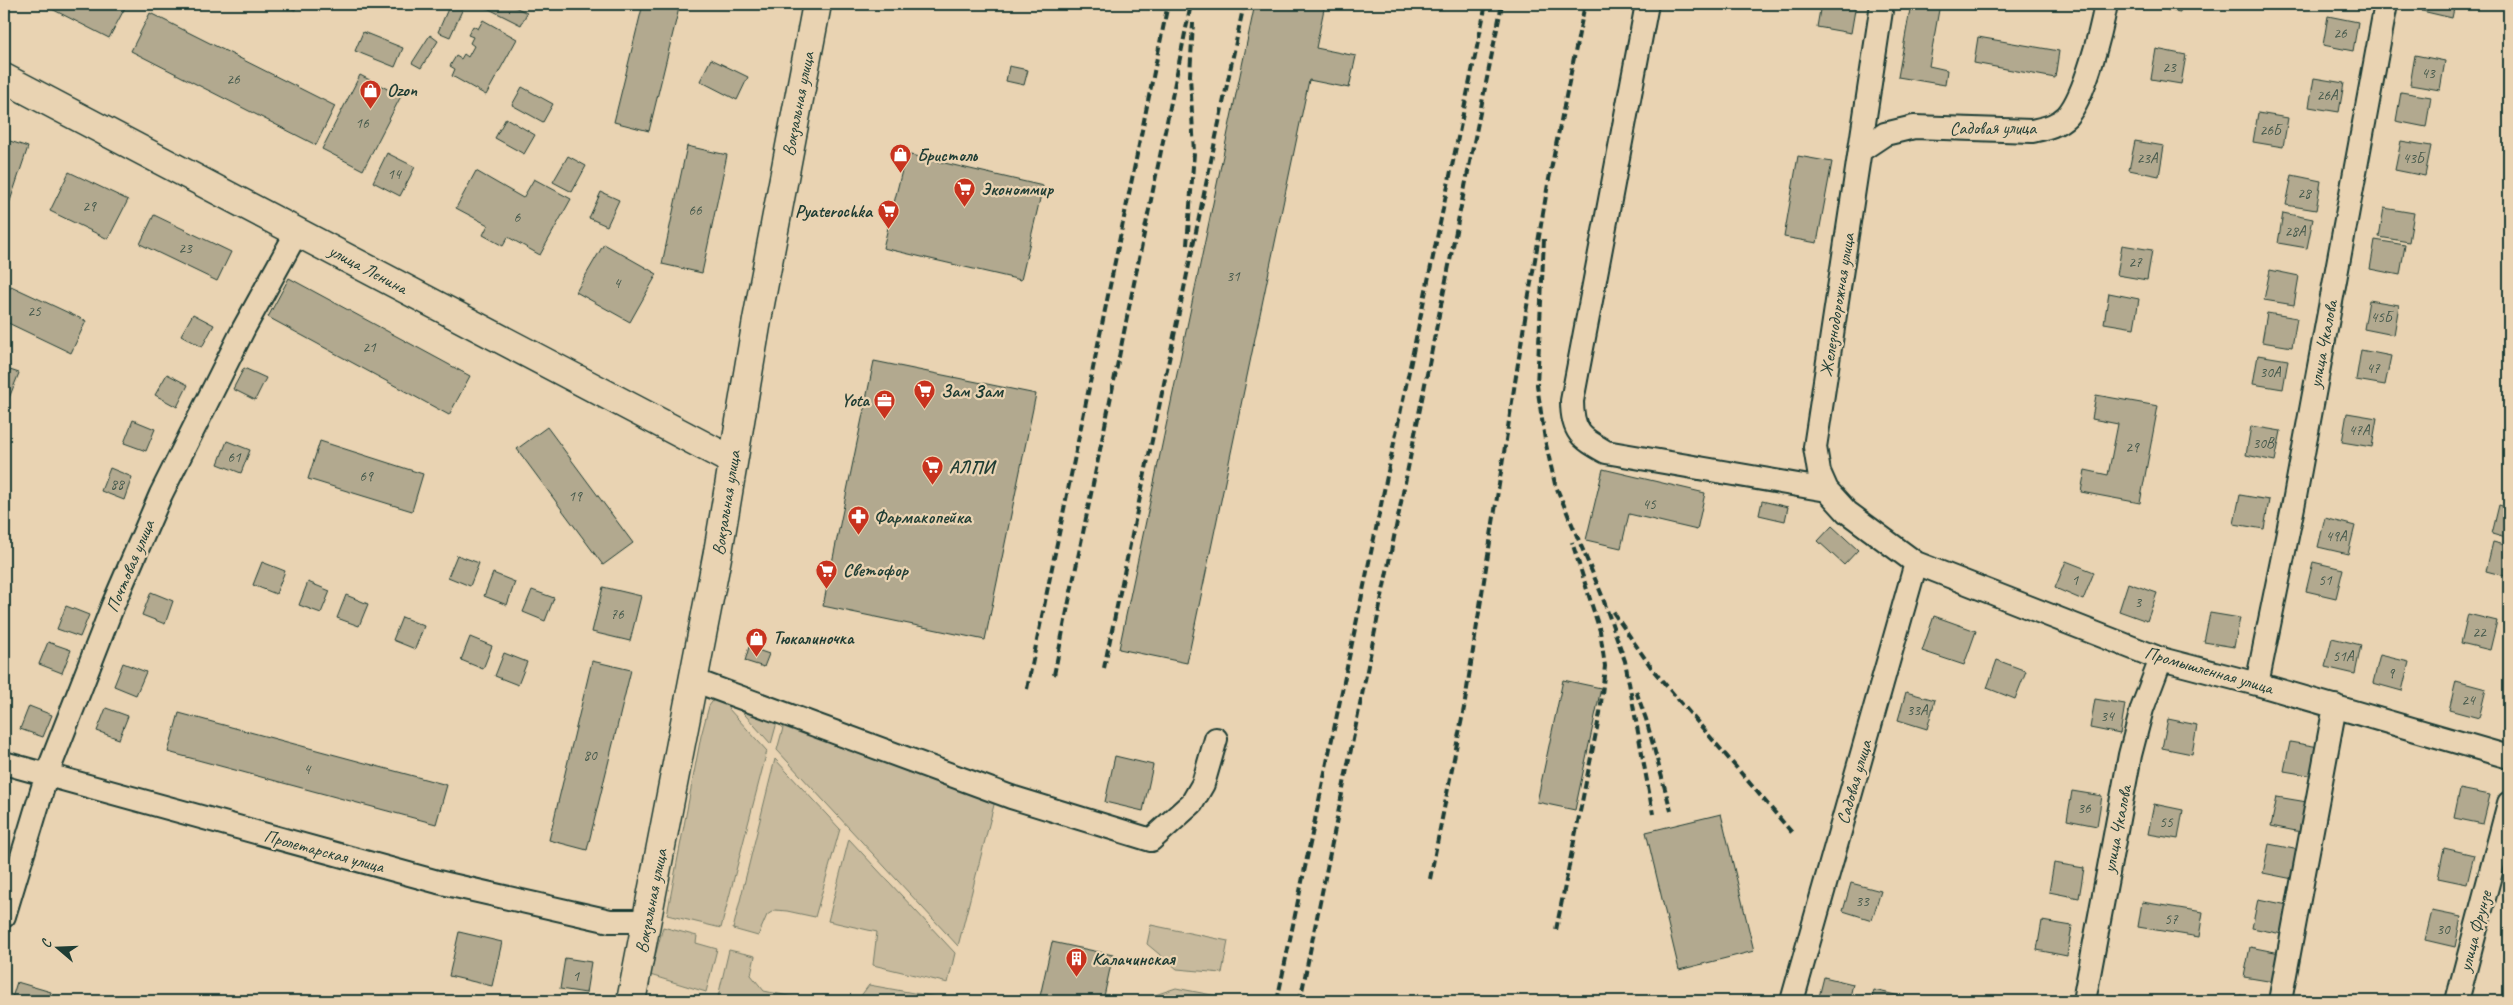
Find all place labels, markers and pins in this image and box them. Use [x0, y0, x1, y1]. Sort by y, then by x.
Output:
shop icon: Ozon [359, 78, 383, 109]
place label: Ozon [387, 79, 418, 101]
shop icon: Бристоль [889, 143, 913, 174]
place label: Бристоль [917, 144, 979, 166]
supermarket icon: Экономмир [953, 177, 977, 208]
place label: Экономмир [981, 178, 1055, 200]
supermarket icon: Pyaterochka [876, 199, 900, 230]
place label: Pyaterochka [795, 200, 874, 222]
supermarket icon: Зам Зам [913, 379, 937, 410]
place label: Зам Зам [941, 380, 1004, 402]
office icon: Yota [873, 388, 897, 419]
place label: Yota [841, 389, 871, 411]
supermarket icon: АЛПИ [921, 455, 945, 486]
place label: АЛПИ [949, 456, 997, 478]
pharmacy icon: Фармакопейка [846, 505, 870, 536]
place label: Фармакопейка [874, 506, 973, 528]
supermarket icon: Светофор [815, 558, 839, 589]
place label: Светофор [843, 559, 909, 581]
shop icon: Тюкалиночка [745, 626, 769, 657]
place label: Тюкалиночка [773, 627, 855, 649]
building icon: Калачинская [1064, 947, 1088, 978]
place label: Калачинская [1092, 948, 1176, 970]

